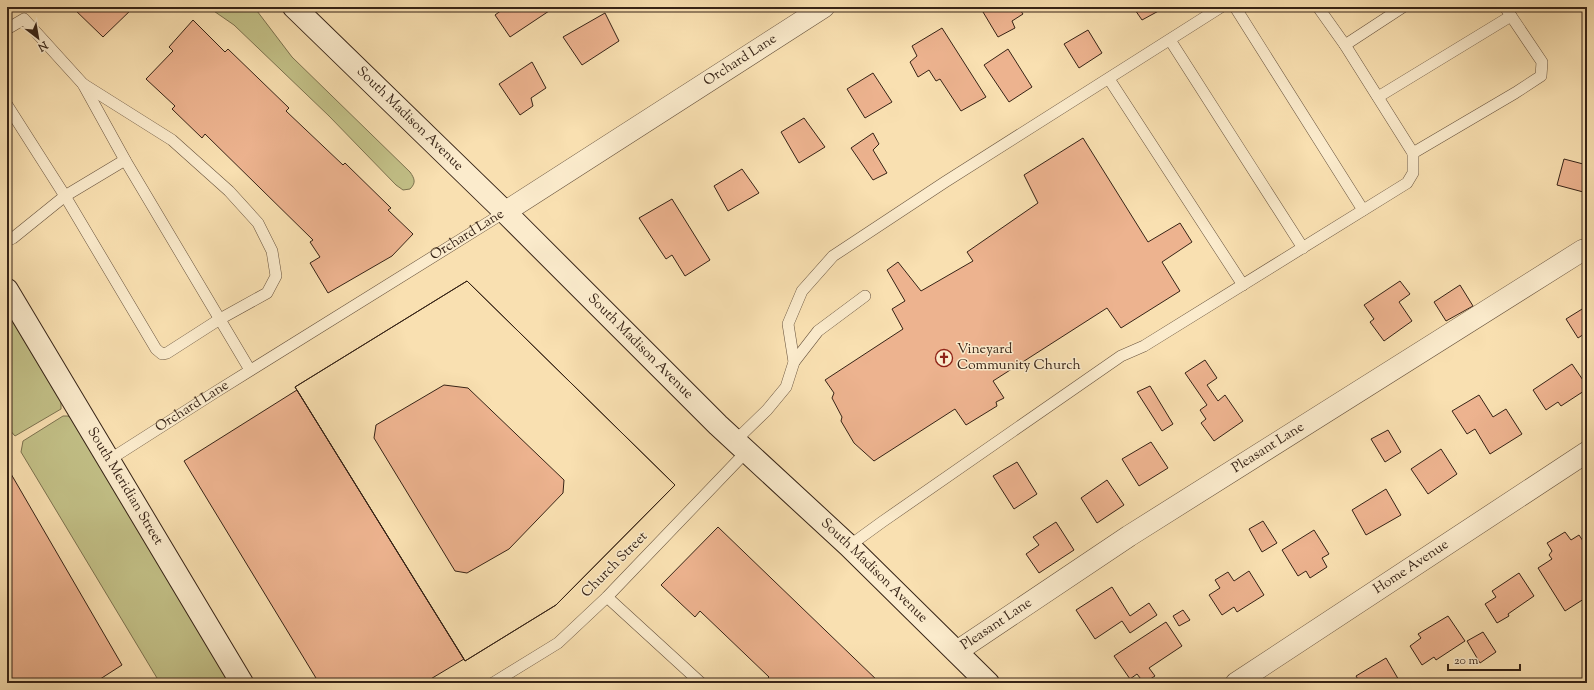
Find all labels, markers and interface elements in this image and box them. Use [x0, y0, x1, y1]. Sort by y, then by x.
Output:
north arrow [18, 18, 58, 58]
street label: Orchard Lane [700, 30, 781, 92]
text: N [35, 36, 51, 55]
street label: South Madison Avenue [351, 62, 468, 176]
street label: Orchard Lane [427, 205, 508, 266]
street label: South Madison Avenue [582, 289, 697, 404]
place label: Vineyard Community Church [957, 340, 1081, 376]
church icon: Vineyard Community Church [934, 348, 954, 368]
street label: Orchard Lane [152, 376, 233, 438]
street label: Pleasant Lane [1228, 418, 1308, 479]
street label: South Meridian Street [81, 424, 168, 549]
street label: South Madison Avenue [816, 514, 932, 628]
street label: Church Street [577, 527, 653, 603]
street label: Home Avenue [1370, 535, 1453, 600]
street label: Pleasant Lane [957, 594, 1036, 656]
scale bar [1448, 646, 1520, 672]
text: 20 m [1454, 652, 1479, 670]

